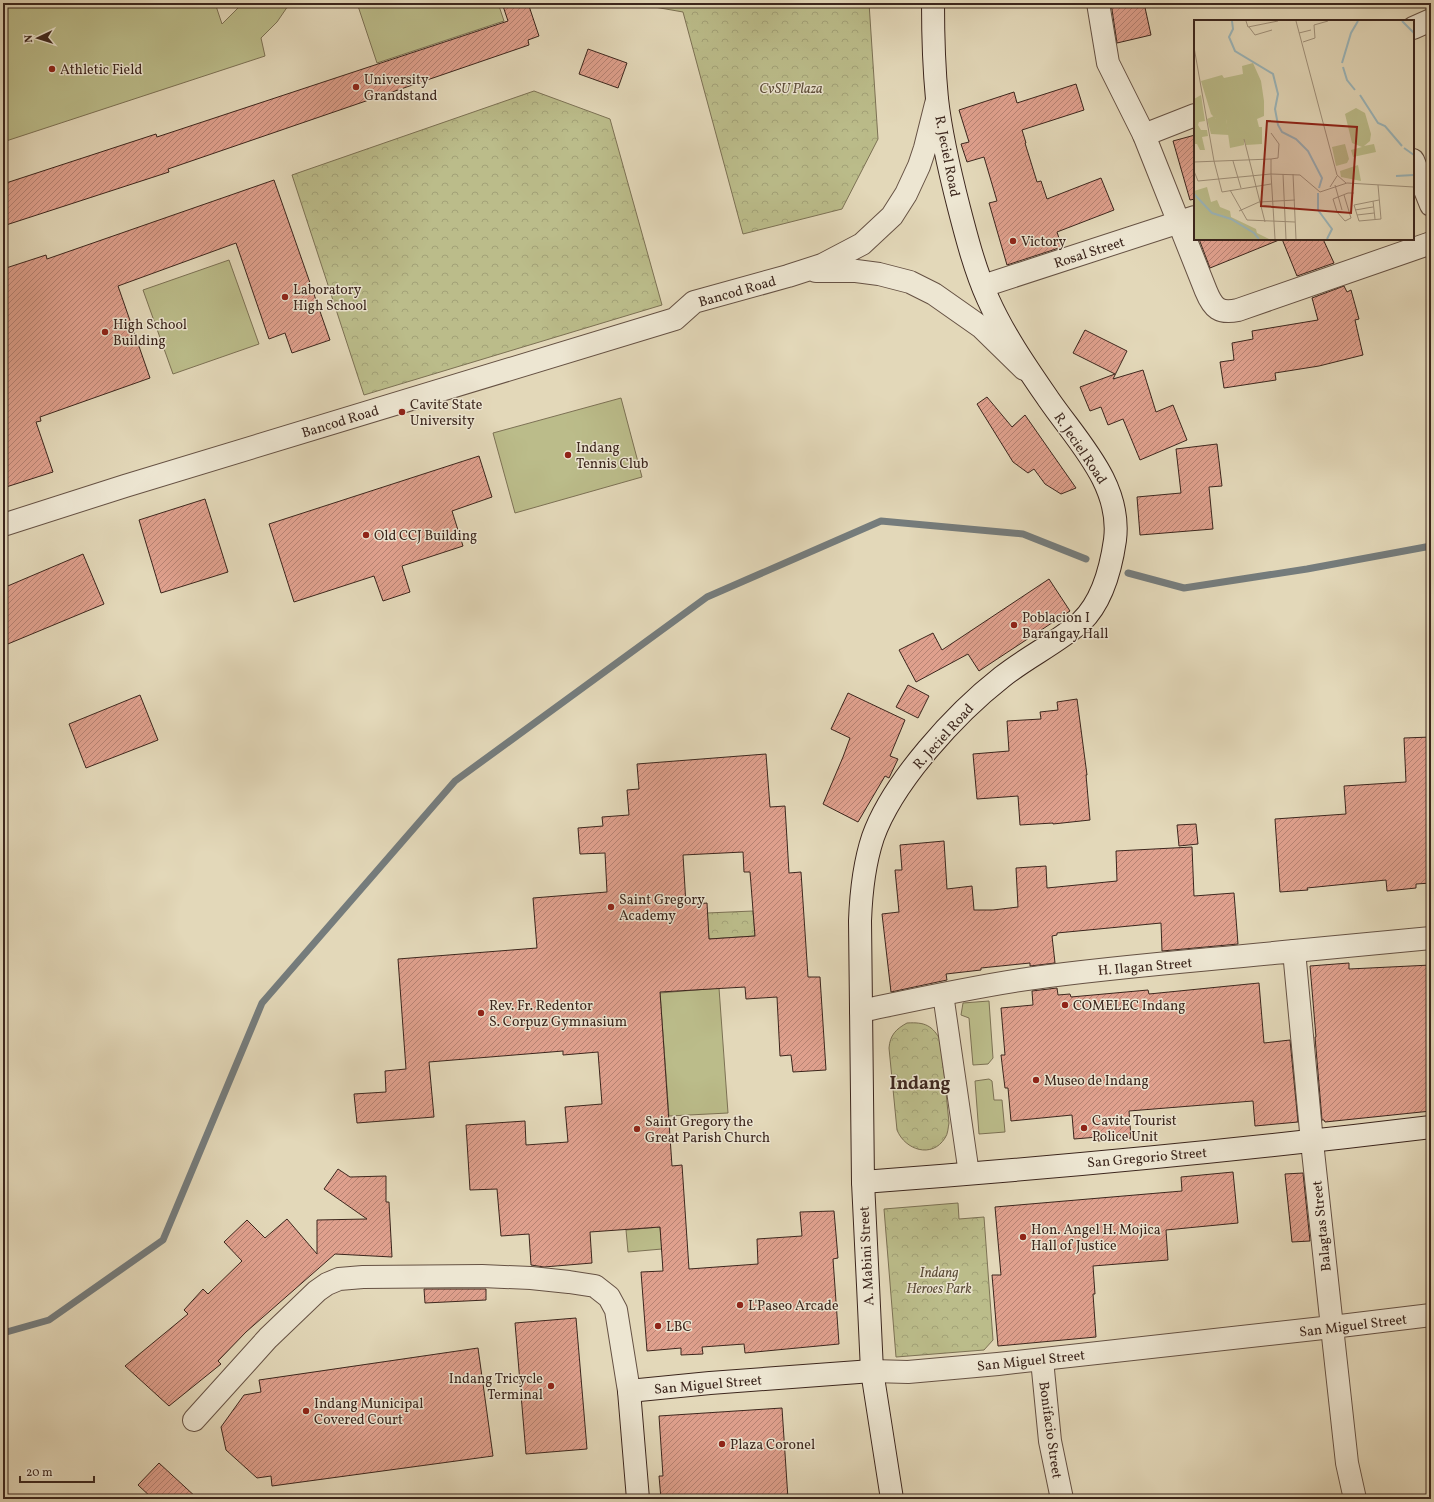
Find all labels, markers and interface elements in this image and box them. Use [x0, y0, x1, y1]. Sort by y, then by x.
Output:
north arrow [18, 18, 58, 58]
inset map [1194, 20, 1414, 240]
text: N [22, 34, 37, 43]
place label: Athletic Field [60, 61, 142, 80]
marker: Athletic Field [47, 64, 57, 74]
place label: University Grandstand [364, 71, 438, 106]
park label: CvSU Plaza [759, 80, 823, 99]
marker: University Grandstand [351, 82, 361, 92]
street label: R. Jeciel Road [929, 114, 964, 199]
place label: Victory [1021, 233, 1066, 252]
street label: Rosal Street [1052, 233, 1127, 274]
marker: Victory [1008, 236, 1018, 246]
street label: Bancod Road [696, 272, 779, 313]
place label: Laboratory High School [293, 281, 367, 316]
marker: Laboratory High School [280, 292, 290, 302]
place label: High School Building [113, 316, 187, 351]
marker: High School Building [100, 327, 110, 337]
place label: Cavite State University [410, 396, 483, 431]
street label: Bancod Road [299, 402, 382, 443]
marker: Cavite State University [397, 407, 407, 417]
street label: R. Jeciel Road [1049, 409, 1111, 488]
place label: Indang Tennis Club [576, 439, 649, 474]
marker: Indang Tennis Club [563, 450, 573, 460]
place label: Old CCJ Building [374, 527, 477, 546]
marker: Old CCJ Building [361, 530, 371, 540]
place label: Poblacion I Barangay Hall [1022, 609, 1108, 644]
marker: Poblacion I Barangay Hall [1009, 620, 1019, 630]
street label: R. Jeciel Road [909, 700, 979, 774]
place label: Saint Gregory Academy [619, 891, 705, 926]
marker: Saint Gregory Academy [606, 902, 616, 912]
street label: H. Ilagan Street [1097, 954, 1193, 981]
place label: Rev. Fr. Redentor S. Corpuz Gymnasium [489, 997, 627, 1032]
place label: COMELEC Indang [1073, 997, 1185, 1016]
marker: COMELEC Indang [1060, 1000, 1070, 1010]
marker: Rev. Fr. Redentor S. Corpuz Gymnasium [476, 1008, 486, 1018]
district label: Indang [890, 1072, 951, 1097]
place label: Museo de Indang [1044, 1072, 1149, 1091]
marker: Museo de Indang [1031, 1075, 1041, 1085]
place label: Cavite Tourist Police Unit [1092, 1112, 1177, 1147]
place label: Saint Gregory the Great Parish Church [645, 1113, 770, 1148]
marker: Cavite Tourist Police Unit [1079, 1123, 1089, 1133]
marker: Saint Gregory the Great Parish Church [632, 1124, 642, 1134]
street label: San Gregorio Street [1086, 1144, 1208, 1173]
street label: Balagtas Street [1308, 1179, 1337, 1272]
street label: A. Mabini Street [855, 1205, 880, 1306]
place label: Hon. Angel H. Mojica Hall of Justice [1031, 1221, 1161, 1256]
marker: Hon. Angel H. Mojica Hall of Justice [1018, 1232, 1028, 1242]
park label: Indang Heroes Park [906, 1264, 972, 1299]
place label: L'Paseo Arcade [748, 1297, 839, 1316]
marker: L'Paseo Arcade [735, 1300, 745, 1310]
street label: San Miguel Street [1298, 1310, 1408, 1343]
place label: LBC [666, 1318, 692, 1337]
marker: LBC [653, 1321, 663, 1331]
street label: San Miguel Street [976, 1346, 1086, 1377]
place label: Indang Tricycle Terminal [449, 1370, 543, 1405]
street label: San Miguel Street [653, 1371, 763, 1400]
street label: Bonifacio Street [1033, 1380, 1066, 1480]
marker: Indang Tricycle Terminal [546, 1381, 556, 1391]
place label: Indang Municipal Covered Court [314, 1395, 423, 1430]
marker: Indang Municipal Covered Court [301, 1406, 311, 1416]
place label: Plaza Coronel [730, 1436, 815, 1455]
marker: Plaza Coronel [717, 1439, 727, 1449]
scale bar [20, 1458, 94, 1484]
text: 20 m [26, 1465, 53, 1481]

